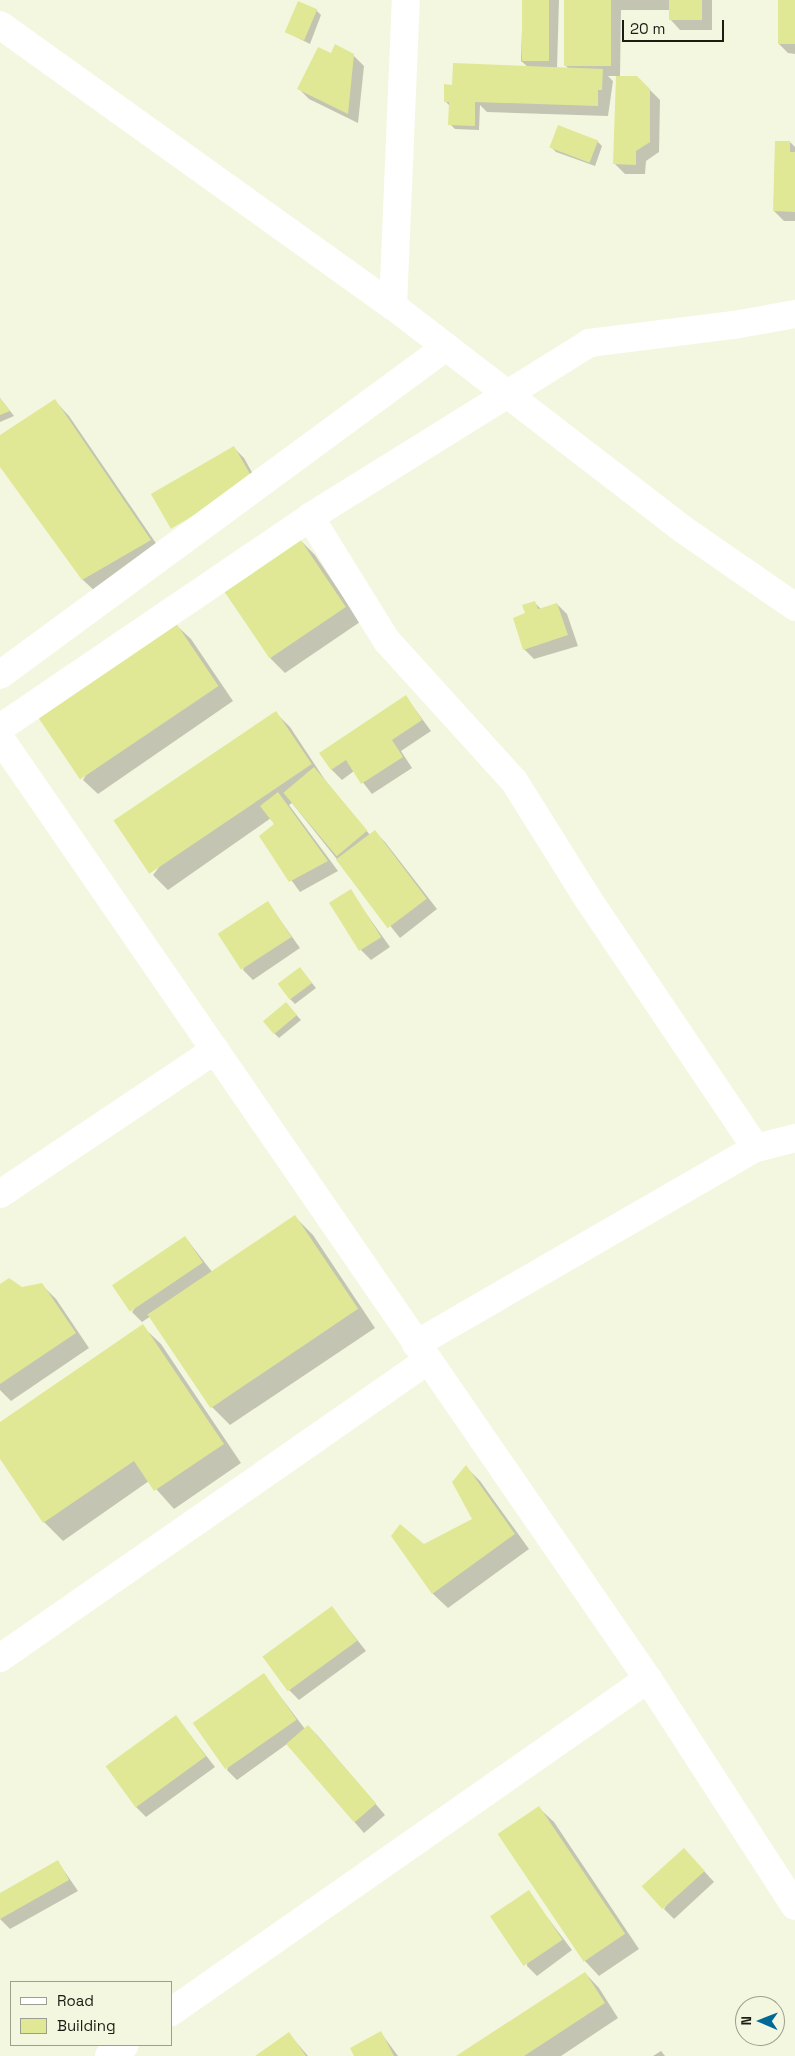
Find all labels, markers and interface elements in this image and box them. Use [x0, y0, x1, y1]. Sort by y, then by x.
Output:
scale bar [625, 10, 728, 42]
text: 20 m [630, 19, 665, 38]
legend [10, 1981, 172, 2046]
text: Road [57, 1991, 94, 2010]
north arrow [735, 1996, 785, 2046]
text: Building [57, 2016, 116, 2035]
text: N [737, 2016, 755, 2026]

